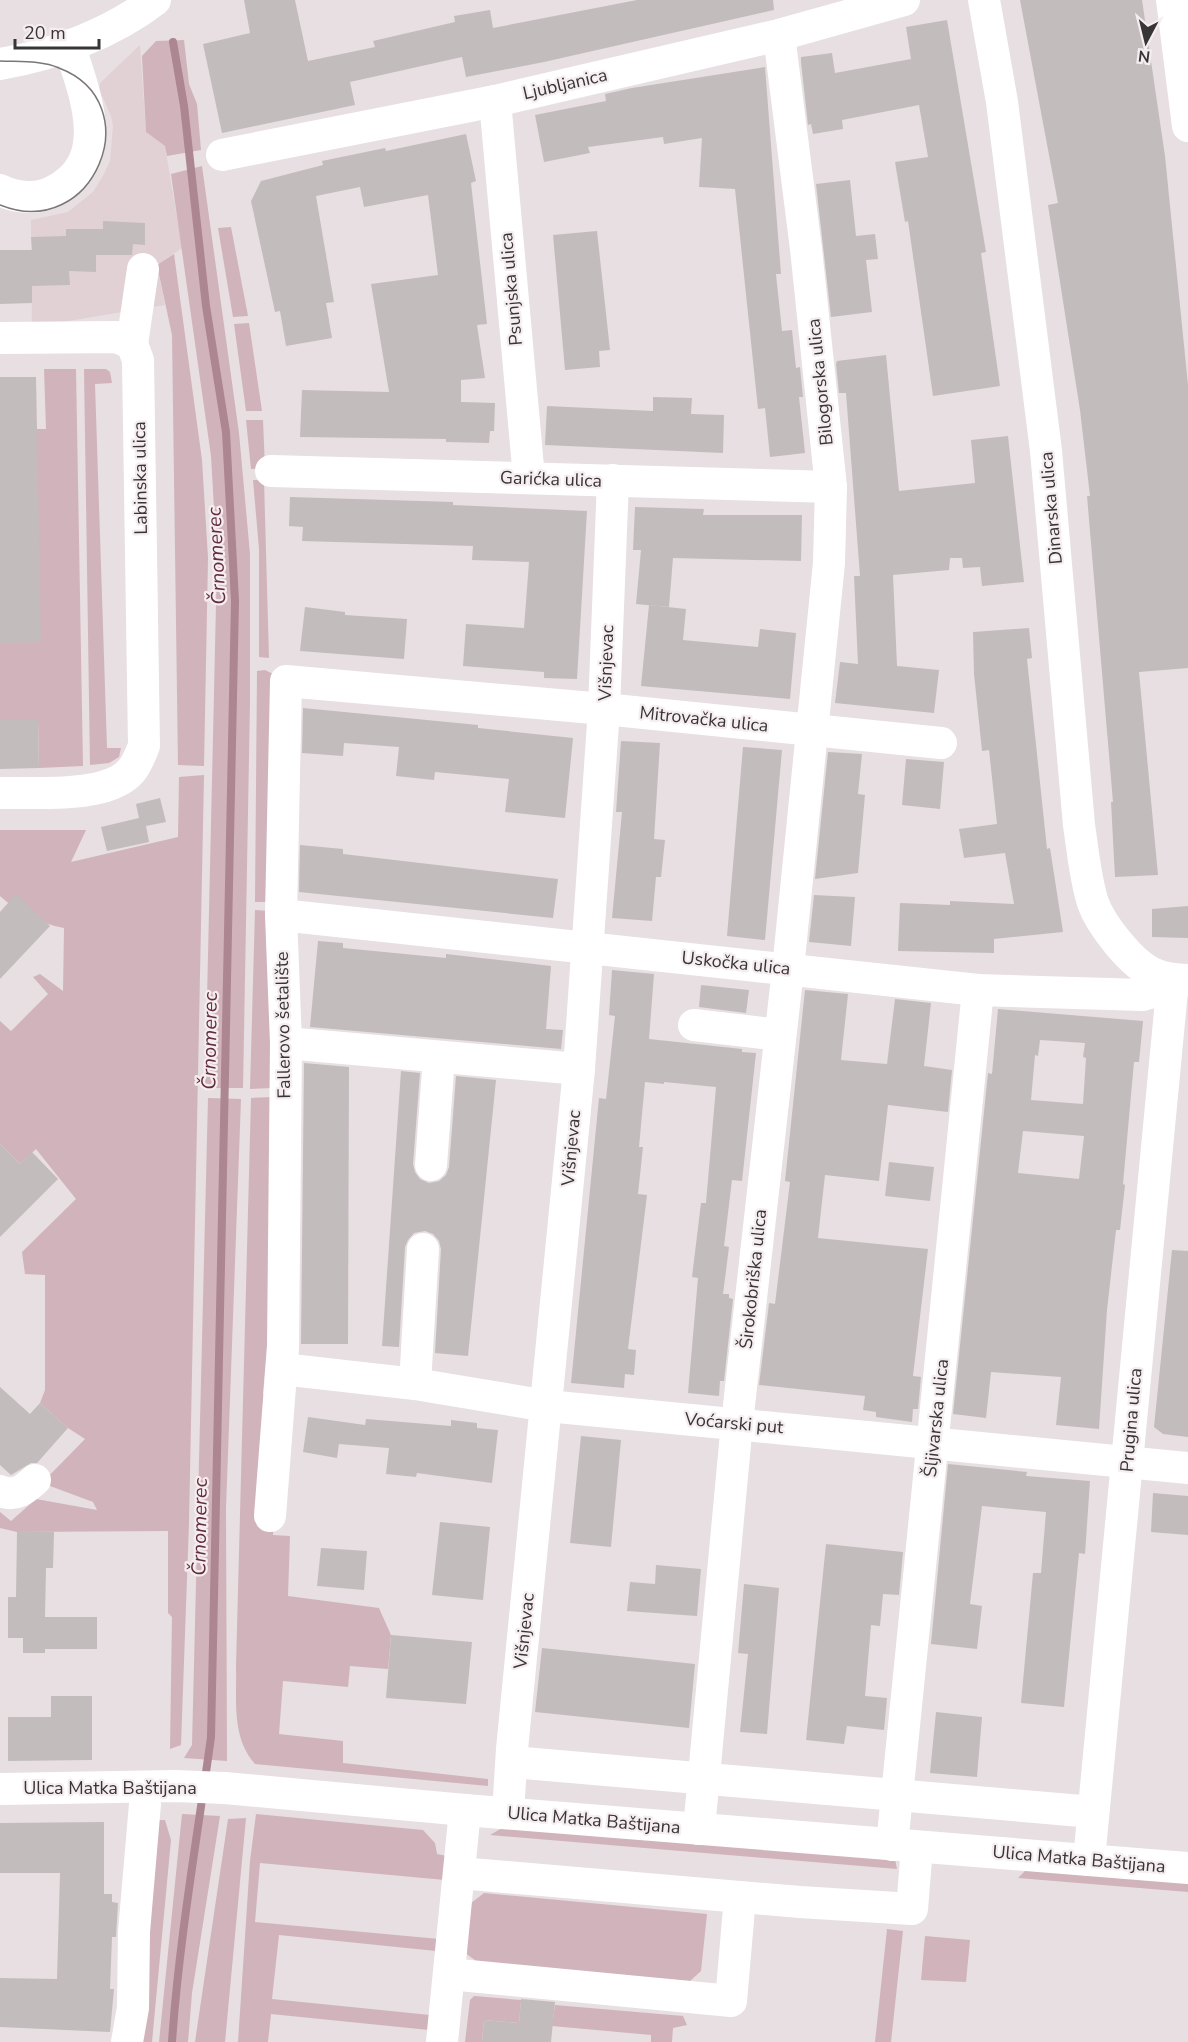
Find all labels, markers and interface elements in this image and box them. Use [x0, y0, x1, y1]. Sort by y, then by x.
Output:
scale bar [15, 12, 99, 50]
north arrow [1116, 12, 1176, 72]
text: 20 m [24, 21, 66, 45]
text: N [1137, 44, 1152, 68]
street label: Ljubljanica [520, 63, 610, 105]
street label: Psunjska ulica [494, 231, 528, 347]
street label: Bilogorska ulica [801, 317, 839, 447]
street label: Labinska ulica [127, 421, 153, 535]
street label: Dinarska ulica [1034, 451, 1068, 565]
street label: Garićka ulica [500, 465, 602, 493]
water label: Črnomerec [200, 506, 233, 606]
street label: Višnjevac [593, 625, 619, 702]
street label: Mitrovačka ulica [638, 700, 770, 738]
street label: Uskočka ulica [680, 945, 792, 981]
street label: Fallerovo šetalište [270, 951, 296, 1099]
water label: Črnomerec [195, 991, 224, 1090]
street label: Višnjevac [556, 1109, 586, 1188]
street label: Širokobriška ulica [734, 1208, 772, 1350]
street label: Šljivarska ulica [918, 1358, 954, 1478]
street label: Prugina ulica [1115, 1367, 1147, 1473]
street label: Voćarski put [683, 1407, 785, 1439]
water label: Črnomerec [185, 1477, 214, 1576]
street label: Višnjevac [508, 1592, 540, 1671]
street label: Ulica Matka Baštijana [23, 1776, 197, 1800]
street label: Ulica Matka Baštijana [506, 1800, 682, 1840]
street label: Ulica Matka Baštijana [991, 1839, 1167, 1879]

